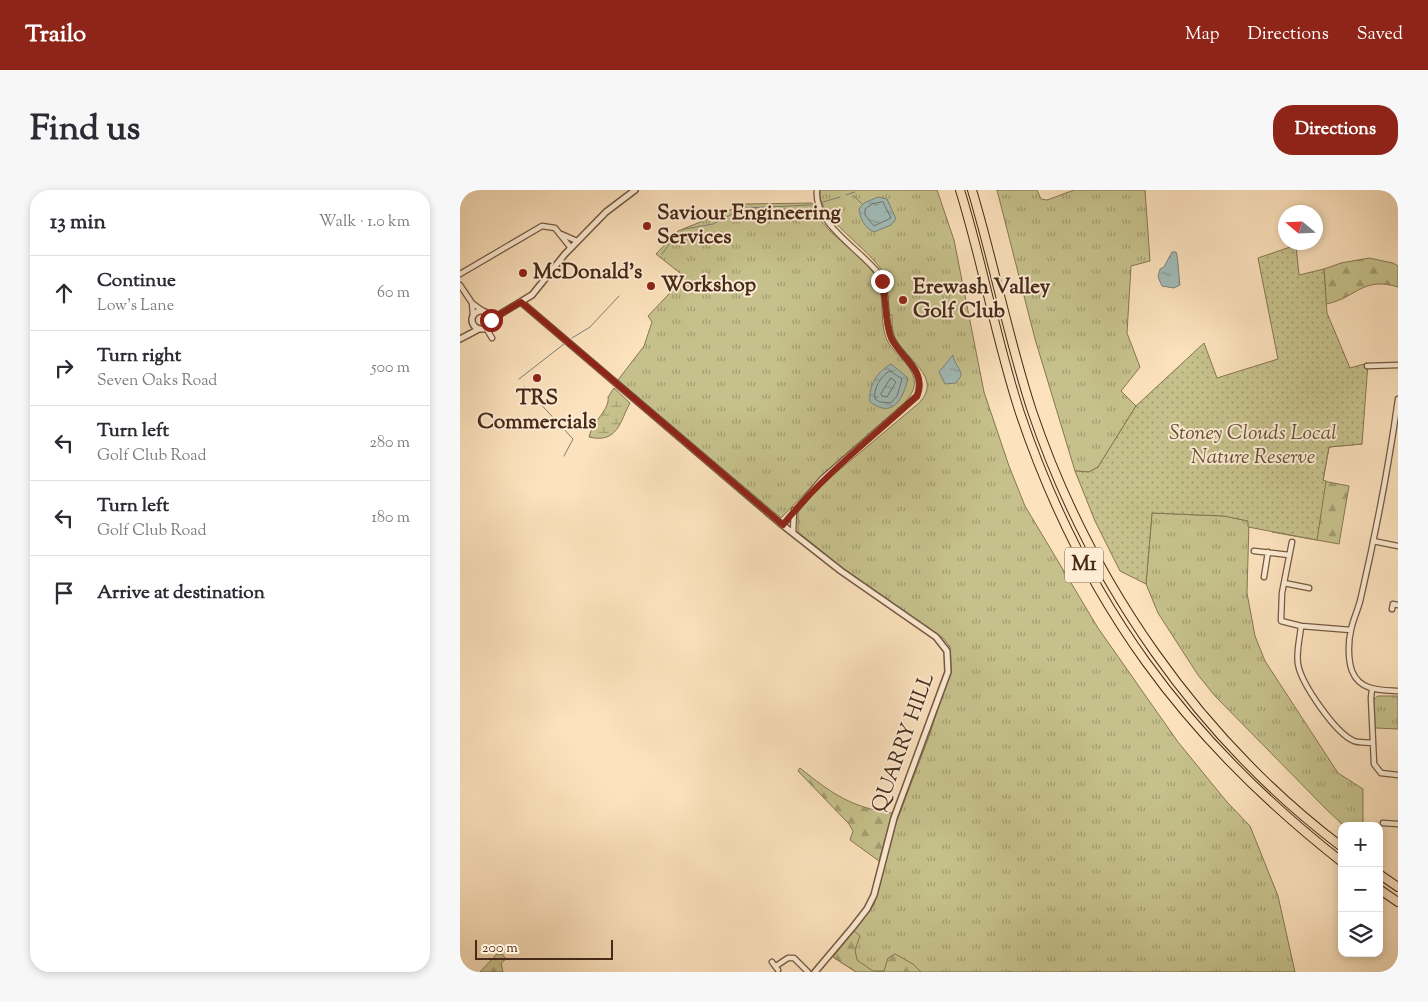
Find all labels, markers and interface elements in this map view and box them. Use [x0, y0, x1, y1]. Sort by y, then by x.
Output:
text: Trailo [25, 18, 86, 52]
text: Map [1185, 22, 1220, 48]
text: Directions [1248, 22, 1329, 48]
text: Saved [1357, 22, 1403, 48]
text: Find us [30, 105, 140, 156]
button: Directions [1273, 105, 1398, 155]
place label: Saviour Engineering Services [657, 199, 842, 253]
north arrow [1278, 205, 1323, 250]
text: 13 min [50, 208, 106, 238]
text: Walk · 1.0 km [319, 211, 410, 234]
marker: Saviour Engineering Services [641, 220, 653, 232]
place label: McDonald's [533, 258, 642, 288]
marker: McDonald's [517, 267, 529, 279]
text: Continue [97, 268, 176, 295]
route end [871, 270, 894, 293]
place label: Workshop [661, 271, 757, 301]
place label: Erewash Valley Golf Club [913, 273, 1051, 327]
icon: ahead [50, 279, 78, 307]
marker: Workshop [645, 280, 657, 292]
text: 60 m [377, 282, 410, 305]
marker: Erewash Valley Golf Club [897, 294, 909, 306]
text: Low's Lane [97, 295, 174, 318]
route start [480, 309, 503, 332]
text: Turn right [97, 343, 181, 370]
icon: right [50, 354, 78, 382]
text: 500 m [371, 357, 410, 380]
text: Seven Oaks Road [97, 370, 217, 393]
marker: TRS Commercials [531, 372, 543, 384]
place label: TRS Commercials [477, 384, 597, 438]
text: Turn left [97, 418, 169, 445]
park label: Stoney Clouds Local Nature Reserve [1169, 419, 1337, 473]
icon: left [50, 429, 78, 457]
text: 280 m [369, 432, 410, 455]
text: Golf Club Road [97, 445, 207, 468]
text: Turn left [97, 493, 169, 520]
icon: left [50, 504, 78, 532]
text: 180 m [371, 507, 410, 530]
text: Golf Club Road [97, 520, 207, 543]
road number: M1 [1065, 548, 1103, 582]
icon: arrive [50, 579, 78, 607]
text: Arrive at destination [97, 580, 265, 607]
street label: QUARRY HILL [865, 669, 943, 817]
map controls [1338, 822, 1383, 957]
button: + [1338, 822, 1383, 867]
button: − [1338, 867, 1383, 912]
button: layers [1338, 912, 1383, 957]
scale bar [475, 937, 612, 960]
text: 200 m [482, 939, 518, 959]

